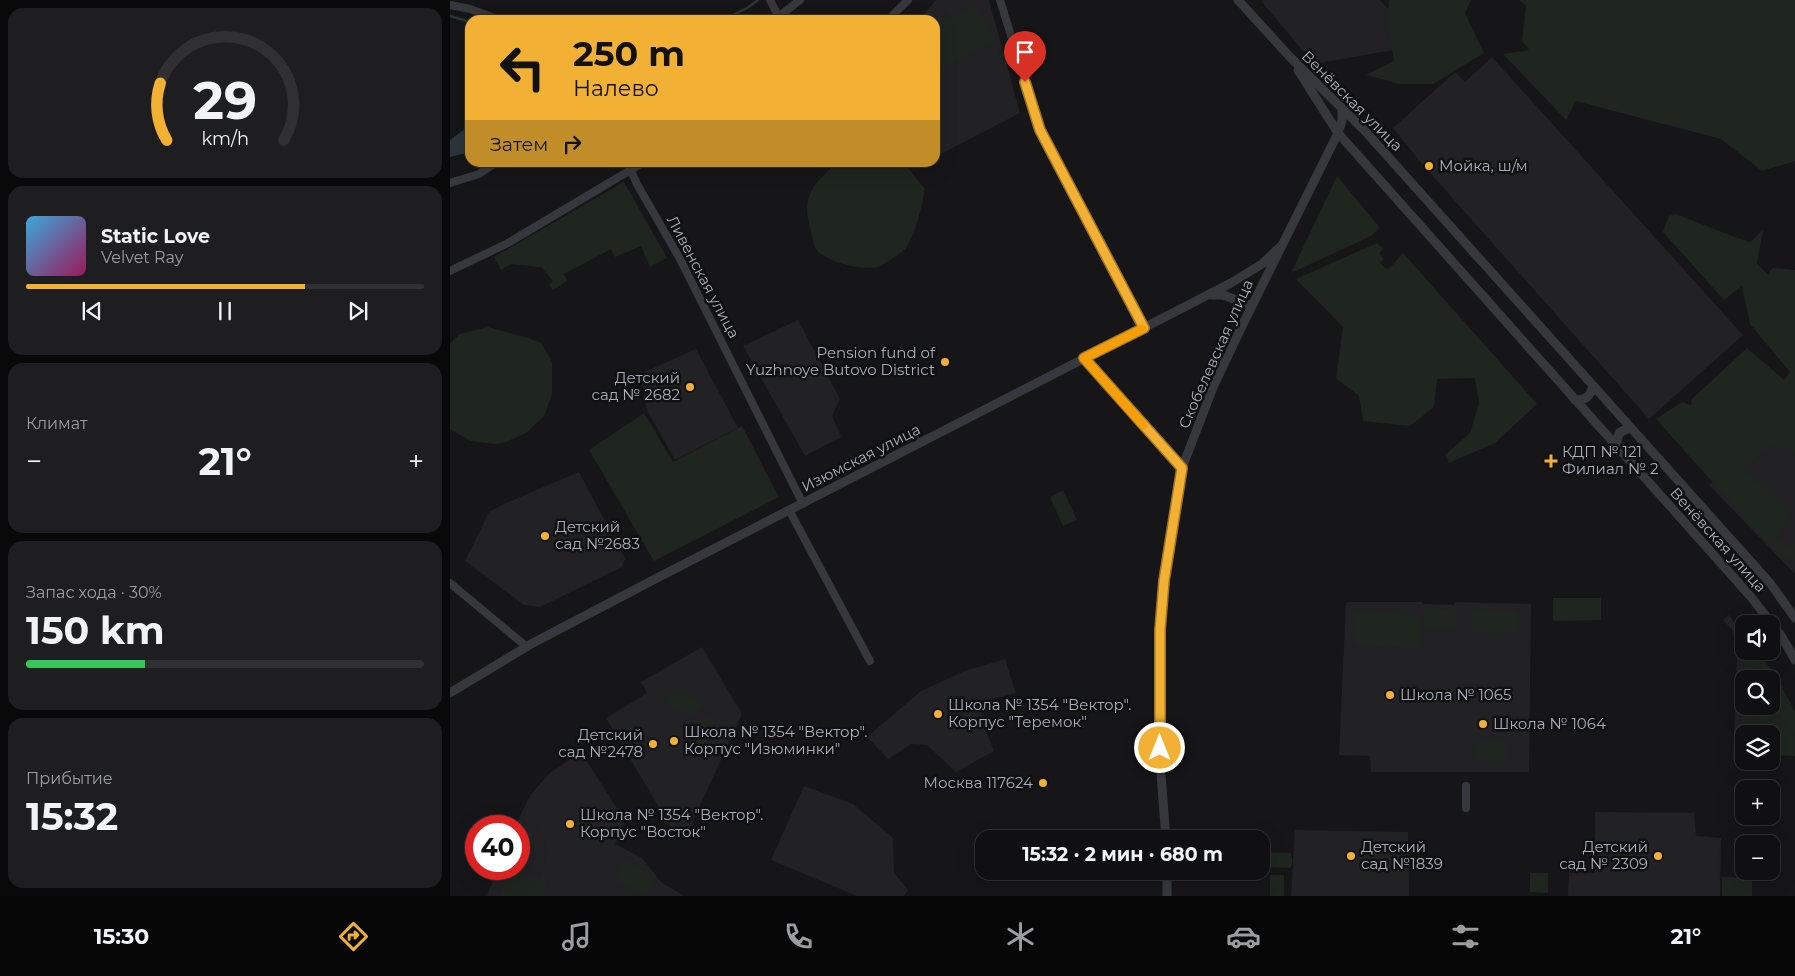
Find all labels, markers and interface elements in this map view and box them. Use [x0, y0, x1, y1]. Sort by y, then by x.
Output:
pin [1004, 31, 1046, 82]
text: 250 m [573, 32, 685, 75]
icon: left [490, 35, 555, 100]
icon: arrive [1011, 38, 1039, 66]
street label: Венёвская улица [1298, 46, 1407, 155]
text: 29 [193, 69, 257, 132]
text: Налево [573, 75, 659, 102]
text: km/h [201, 128, 249, 149]
icon: right [558, 130, 586, 158]
text: Затем [490, 133, 548, 156]
place label: Мойка, ш/м [1439, 156, 1528, 175]
marker: Мойка, ш/м [1423, 160, 1435, 172]
street label: Ливенская улица [663, 212, 744, 341]
text: Static Love [101, 225, 210, 248]
text: Velvet Ray [101, 248, 183, 267]
street label: Скобелевская улица [1174, 276, 1257, 431]
icon: previous [78, 297, 106, 325]
icon: pause [211, 297, 239, 325]
icon: next [344, 297, 372, 325]
place label: Pension fund of Yuzhnoye Butovo District [746, 343, 936, 379]
marker: Pension fund of Yuzhnoye Butovo District [939, 356, 951, 368]
place label: Детский сад № 2682 [591, 368, 680, 404]
marker: Детский сад № 2682 [684, 381, 696, 393]
text: Климат [26, 414, 88, 433]
street label: Изюмская улица [798, 419, 923, 496]
text: 21° [198, 438, 252, 485]
place label: КДП № 121 Филиал № 2 [1562, 442, 1658, 478]
text: − [26, 444, 42, 478]
text: + [408, 444, 424, 478]
marker: КДП № 121 Филиал № 2 [1544, 454, 1558, 468]
street label: Венёвская улица [1666, 483, 1770, 596]
place label: Детский сад №2683 [555, 517, 640, 553]
marker: Детский сад №2683 [539, 530, 551, 542]
text: Запас хода · 30% [26, 583, 162, 602]
text: 150 km [26, 607, 165, 654]
map controls [1735, 615, 1780, 880]
button: sound [1735, 615, 1780, 660]
button: search [1735, 670, 1780, 715]
place label: Школа № 1065 [1400, 685, 1511, 704]
marker: Школа № 1065 [1384, 689, 1396, 701]
place label: Школа № 1354 "Вектор". Корпус "Теремок" [948, 695, 1131, 731]
marker: Школа № 1354 "Вектор". Корпус "Теремок" [932, 708, 944, 720]
place label: Школа № 1064 [1493, 714, 1606, 733]
marker: Школа № 1064 [1477, 718, 1489, 730]
position arrow [1133, 721, 1185, 773]
place label: Школа № 1354 "Вектор". Корпус "Изюминки" [684, 722, 867, 758]
place label: Детский сад №2478 [558, 725, 643, 761]
button: layers [1735, 725, 1780, 770]
marker: Школа № 1354 "Вектор". Корпус "Изюминки" [668, 735, 680, 747]
marker: Детский сад №2478 [647, 738, 659, 750]
text: Прибытие [26, 769, 113, 788]
place label: Москва 117624 [923, 773, 1033, 792]
marker: Москва 117624 [1037, 777, 1049, 789]
button: + [1735, 780, 1780, 825]
text: 15:32 [26, 793, 118, 840]
place label: Школа № 1354 "Вектор". Корпус "Восток" [580, 805, 763, 841]
speed limit sign: 40 [465, 815, 530, 880]
marker: Школа № 1354 "Вектор". Корпус "Восток" [564, 818, 576, 830]
button: − [1735, 835, 1780, 880]
place label: Детский сад №1839 [1361, 837, 1443, 873]
place label: Детский сад № 2309 [1559, 837, 1648, 873]
text: 15:32 · 2 мин · 680 m [1022, 843, 1223, 866]
marker: Детский сад №1839 [1345, 850, 1357, 862]
marker: Детский сад № 2309 [1652, 850, 1664, 862]
icon: directions [336, 919, 371, 954]
icon: music [559, 919, 594, 954]
icon: phone [781, 919, 816, 954]
icon: climate [1003, 919, 1038, 954]
icon: car [1226, 919, 1261, 954]
icon: filters [1448, 919, 1483, 954]
text: 15:30 [94, 923, 149, 950]
text: 21° [1670, 923, 1701, 950]

